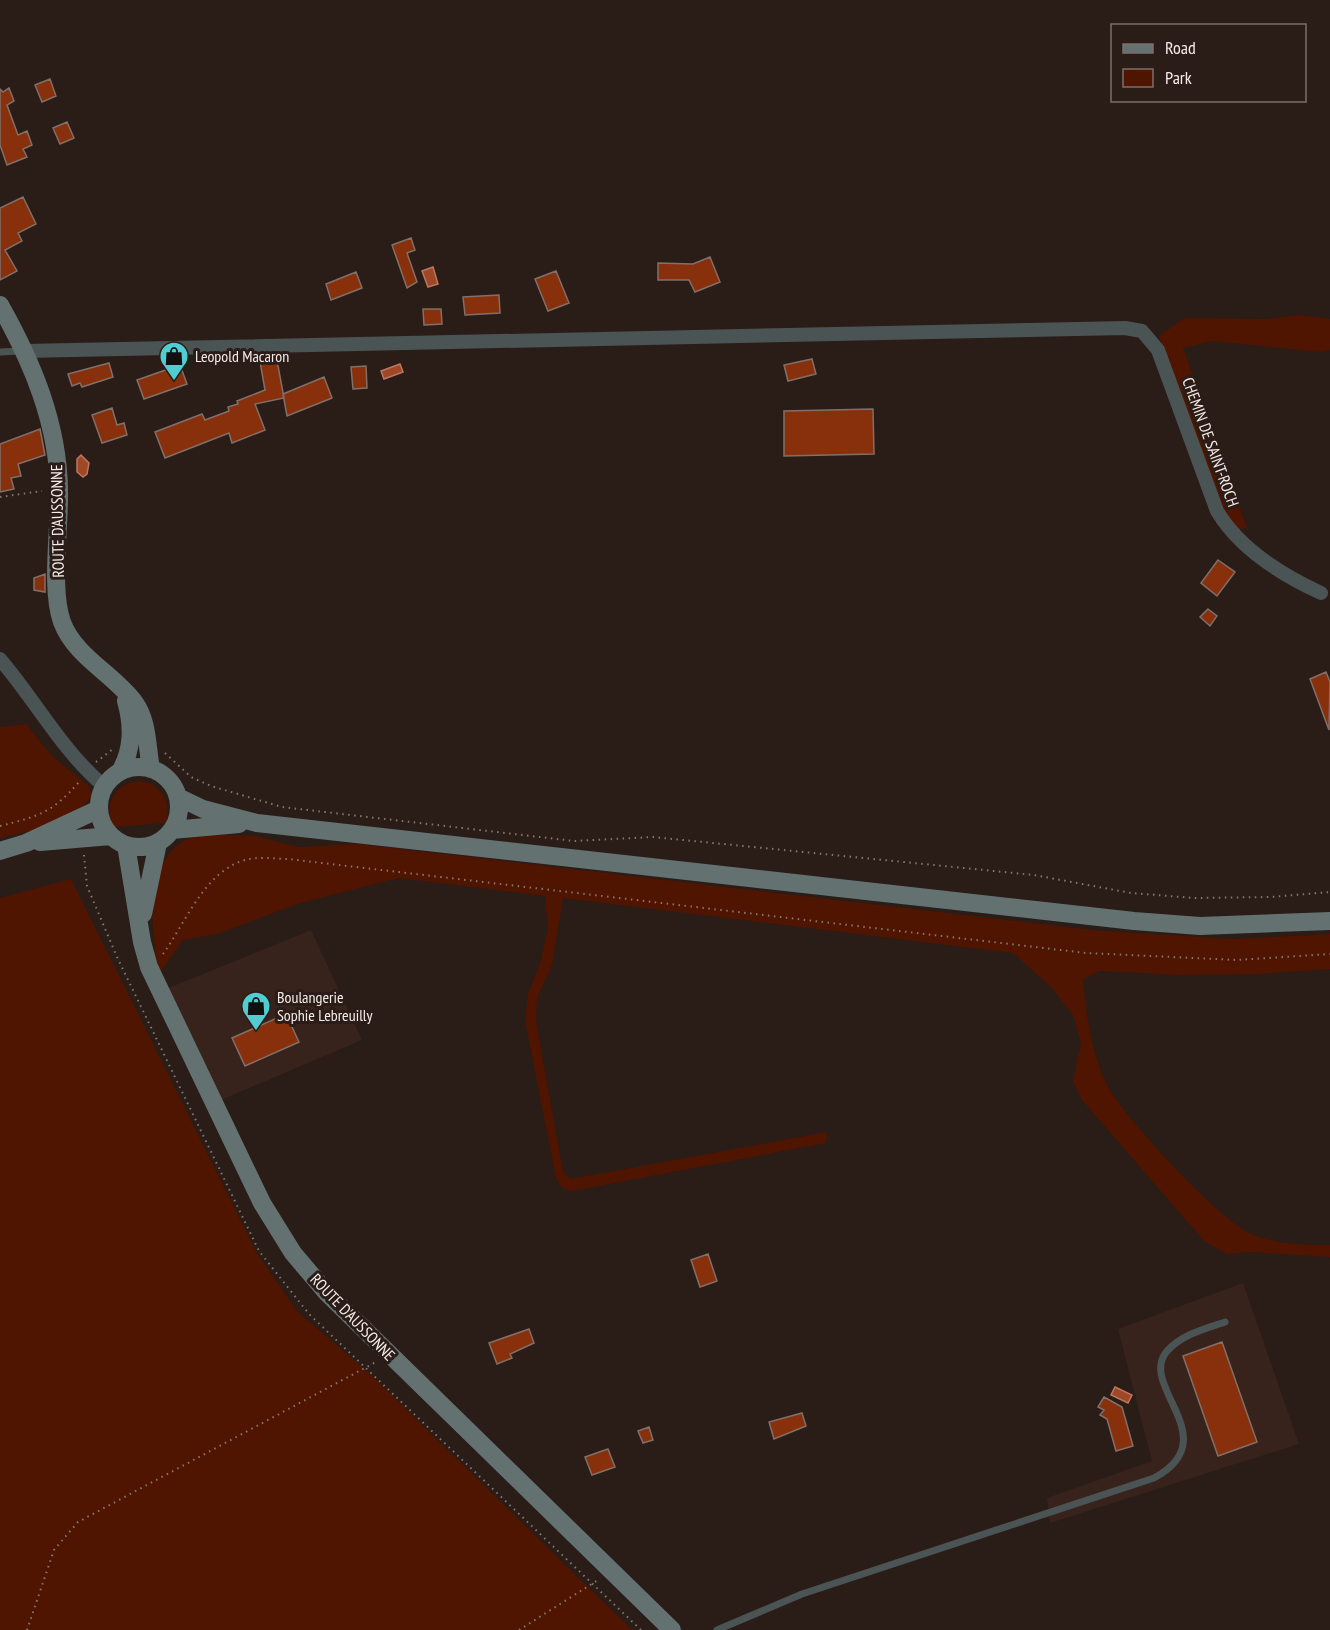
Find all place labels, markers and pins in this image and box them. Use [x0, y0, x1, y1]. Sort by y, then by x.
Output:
shop icon: Leopold Macaron [158, 340, 190, 382]
place label: Leopold Macaron [195, 346, 289, 366]
place label: Boulangerie Sophie Lebreuilly [277, 987, 373, 1025]
shop icon: Boulangerie Sophie Lebreuilly [240, 990, 272, 1032]

